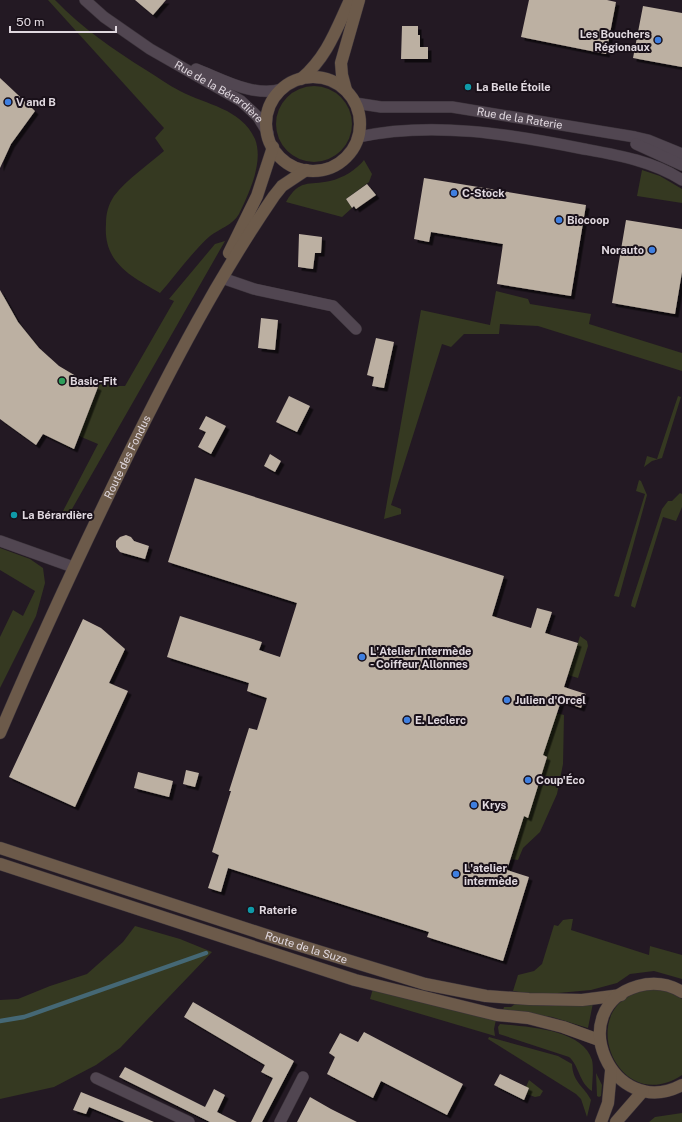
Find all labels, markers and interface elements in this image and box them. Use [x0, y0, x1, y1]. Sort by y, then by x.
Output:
scale bar [10, 8, 116, 34]
text: 50 m [16, 15, 44, 29]
place label: Les Bouchers Régionaux [580, 28, 651, 53]
marker: Les Bouchers Régionaux [653, 35, 663, 45]
street label: Rue de la Bérardière [173, 58, 266, 125]
place label: La Belle Étoile [476, 80, 551, 93]
marker: La Belle Étoile [463, 82, 473, 92]
place label: V and B [16, 96, 56, 108]
marker: V and B [3, 97, 13, 107]
street label: Rue de la Raterie [476, 105, 564, 131]
place label: C-Stock [462, 187, 505, 199]
marker: C-Stock [449, 188, 459, 198]
place label: Biocoop [567, 214, 609, 226]
marker: Biocoop [554, 215, 564, 225]
place label: Norauto [601, 244, 644, 256]
marker: Norauto [647, 245, 657, 255]
place label: Basic-Fit [70, 375, 118, 387]
marker: Basic-Fit [57, 376, 67, 386]
street label: Route des Fondus [102, 413, 153, 501]
place label: La Bérardière [22, 509, 93, 521]
marker: La Bérardière [9, 510, 19, 520]
place label: L'Atelier Intermède - Coiffeur Allonnes [370, 645, 471, 670]
marker: L'Atelier Intermède - Coiffeur Allonnes [357, 652, 367, 662]
place label: Julien d'Orcel [515, 694, 586, 706]
marker: Julien d'Orcel [502, 695, 512, 705]
place label: E. Leclerc [415, 714, 466, 726]
marker: E. Leclerc [402, 715, 412, 725]
place label: Coup'Éco [536, 773, 585, 786]
marker: Coup'Éco [523, 775, 533, 785]
place label: Krys [482, 799, 507, 811]
marker: Krys [469, 800, 479, 810]
place label: L'atelier intermède [464, 862, 518, 887]
marker: L'atelier intermède [451, 869, 461, 879]
place label: Raterie [259, 904, 297, 916]
marker: Raterie [246, 905, 256, 915]
street label: Route de la Suze [264, 929, 349, 966]

